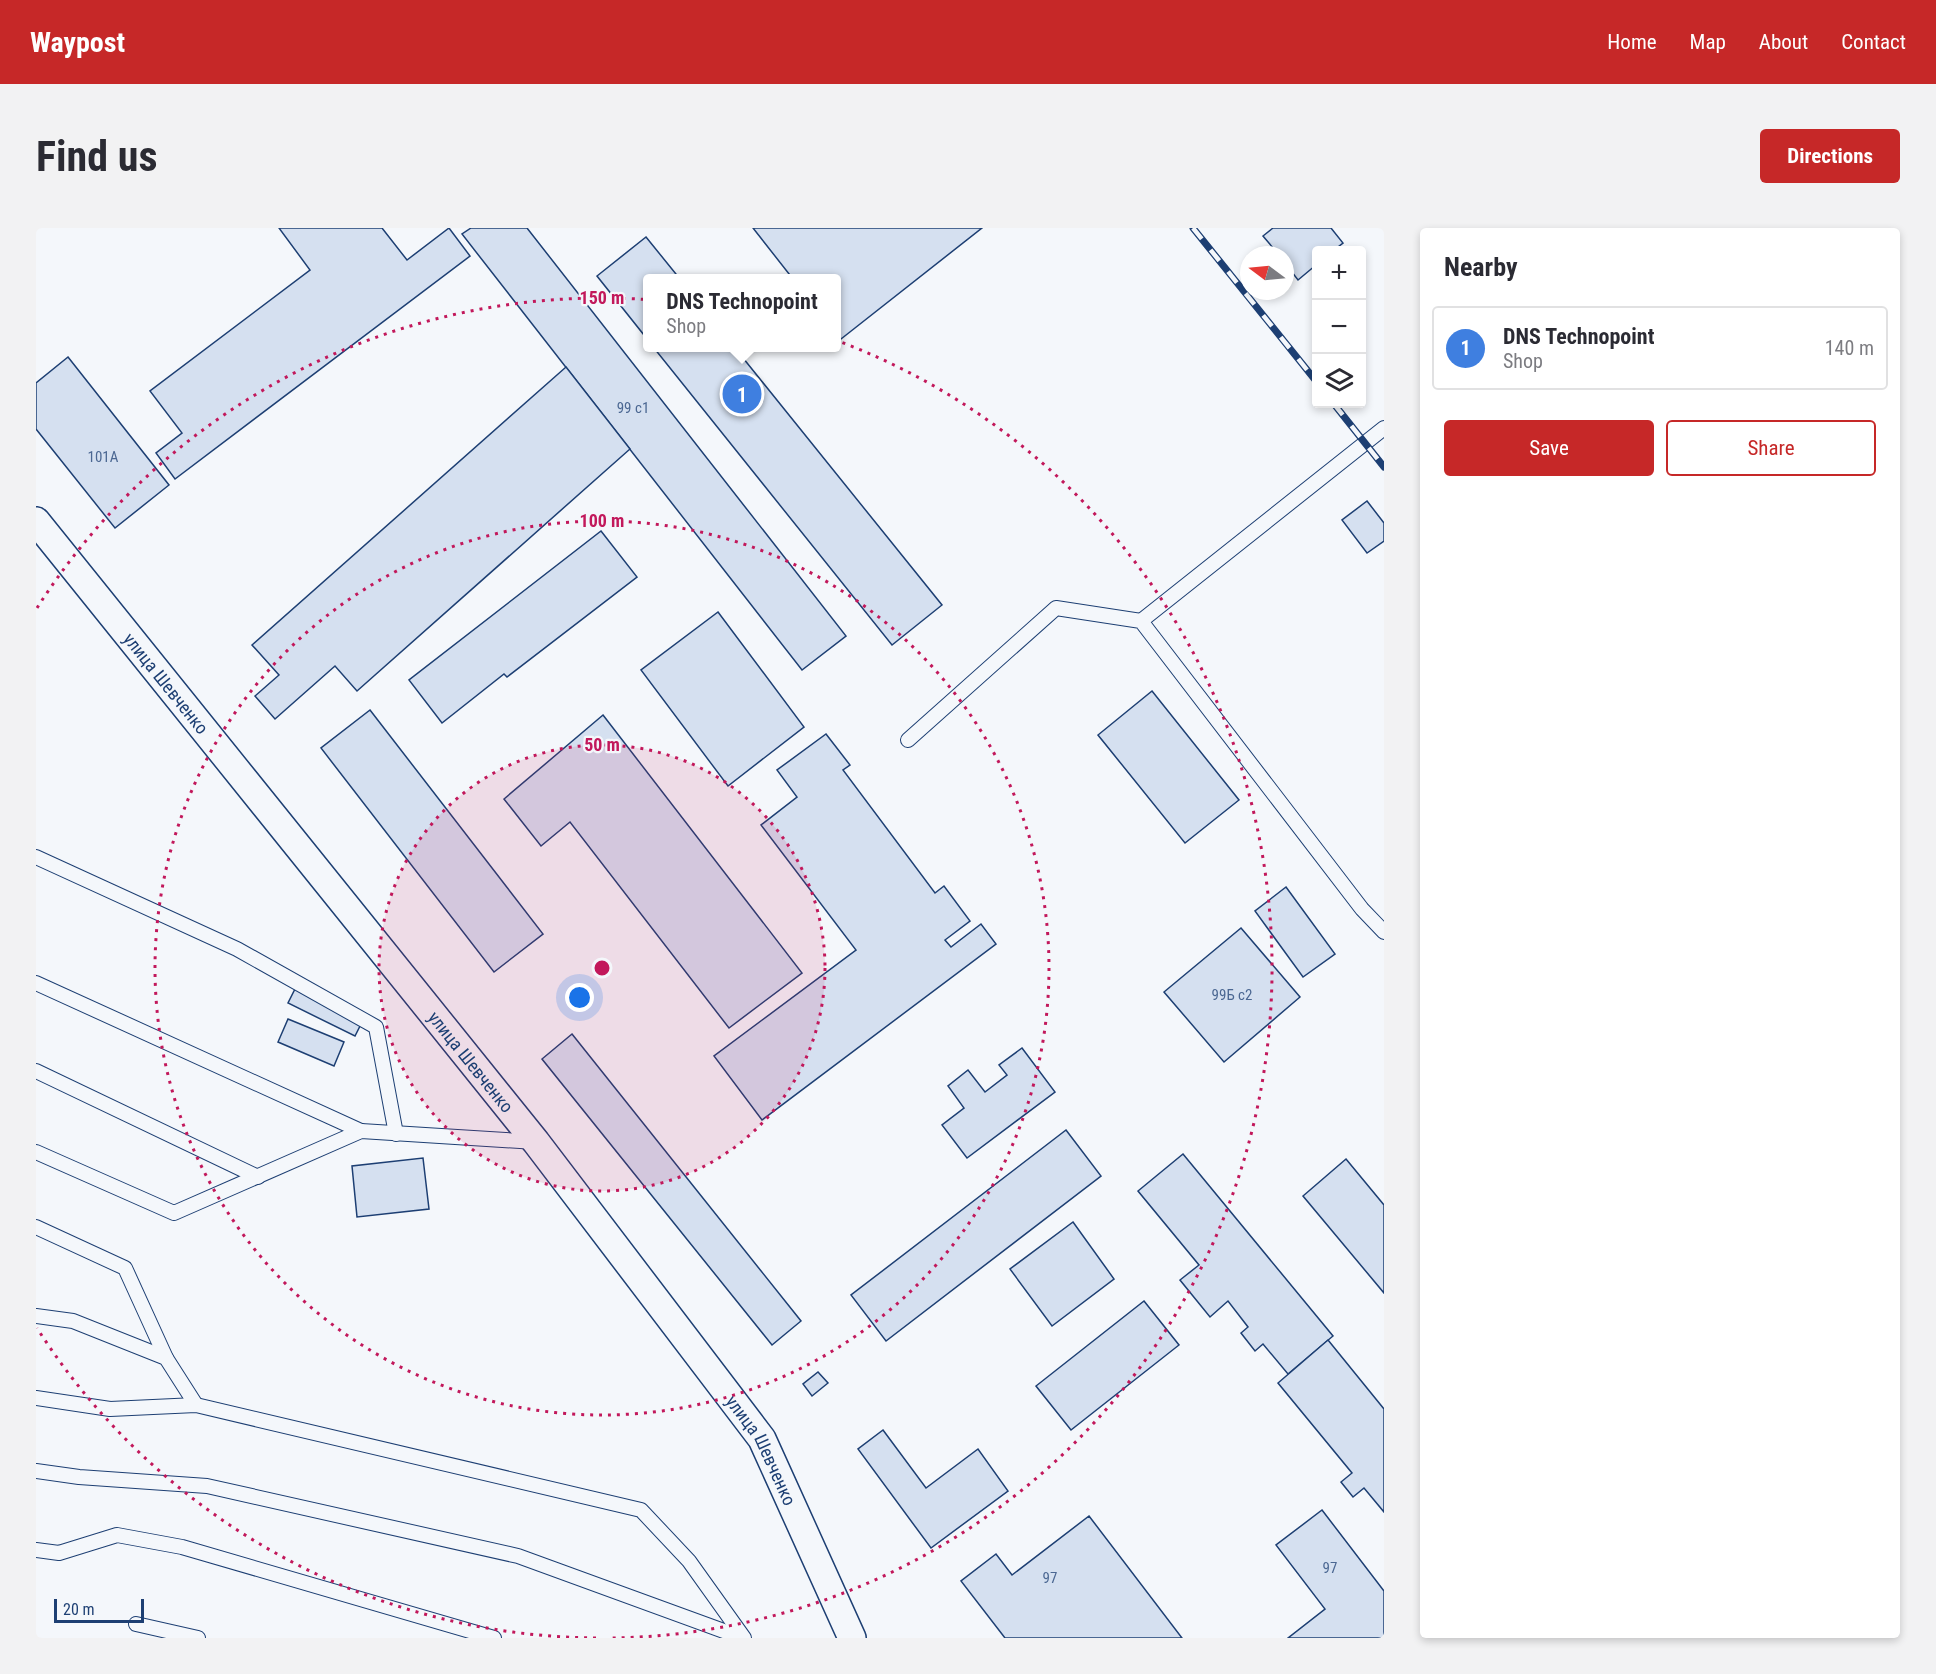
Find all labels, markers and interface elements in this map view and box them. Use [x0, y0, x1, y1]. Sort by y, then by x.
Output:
text: Waypost [30, 26, 125, 59]
text: Home [1607, 30, 1657, 54]
text: Map [1690, 30, 1726, 54]
text: About [1759, 30, 1808, 54]
text: Contact [1841, 30, 1906, 54]
button: Directions [1760, 129, 1900, 183]
text: Find us [36, 132, 157, 181]
north arrow [1240, 246, 1294, 300]
map controls [1312, 246, 1366, 408]
button: + [1312, 246, 1366, 300]
text: Nearby [1444, 252, 1518, 282]
popup [643, 274, 841, 352]
text: 150 m [580, 287, 624, 308]
text: DNS Technopoint [666, 289, 818, 314]
button: − [1312, 300, 1366, 354]
text: Shop [666, 314, 706, 338]
text: DNS Technopoint [1503, 324, 1654, 349]
text: 1 [1460, 336, 1471, 360]
text: 140 m [1825, 336, 1874, 360]
text: Shop [1503, 349, 1543, 373]
button: layers [1312, 354, 1366, 408]
pin: 1 [722, 372, 762, 416]
house number: 99 с1 [617, 399, 649, 417]
button: Save [1444, 420, 1654, 476]
button: Share [1666, 420, 1876, 476]
house number: 101А [88, 448, 119, 466]
text: 100 m [580, 510, 624, 531]
street label: улица Шевченко [119, 628, 213, 738]
text: 50 m [584, 734, 620, 755]
centre of rings [592, 958, 612, 978]
your location [565, 983, 594, 1012]
house number: 99Б с2 [1212, 986, 1252, 1004]
street label: улица Шевченко [424, 1007, 518, 1116]
street label: улица Шевченко [722, 1391, 801, 1508]
house number: 97 [1323, 1559, 1337, 1577]
house number: 97 [1043, 1569, 1057, 1587]
scale bar [54, 1596, 144, 1624]
text: 20 m [63, 1600, 95, 1619]

